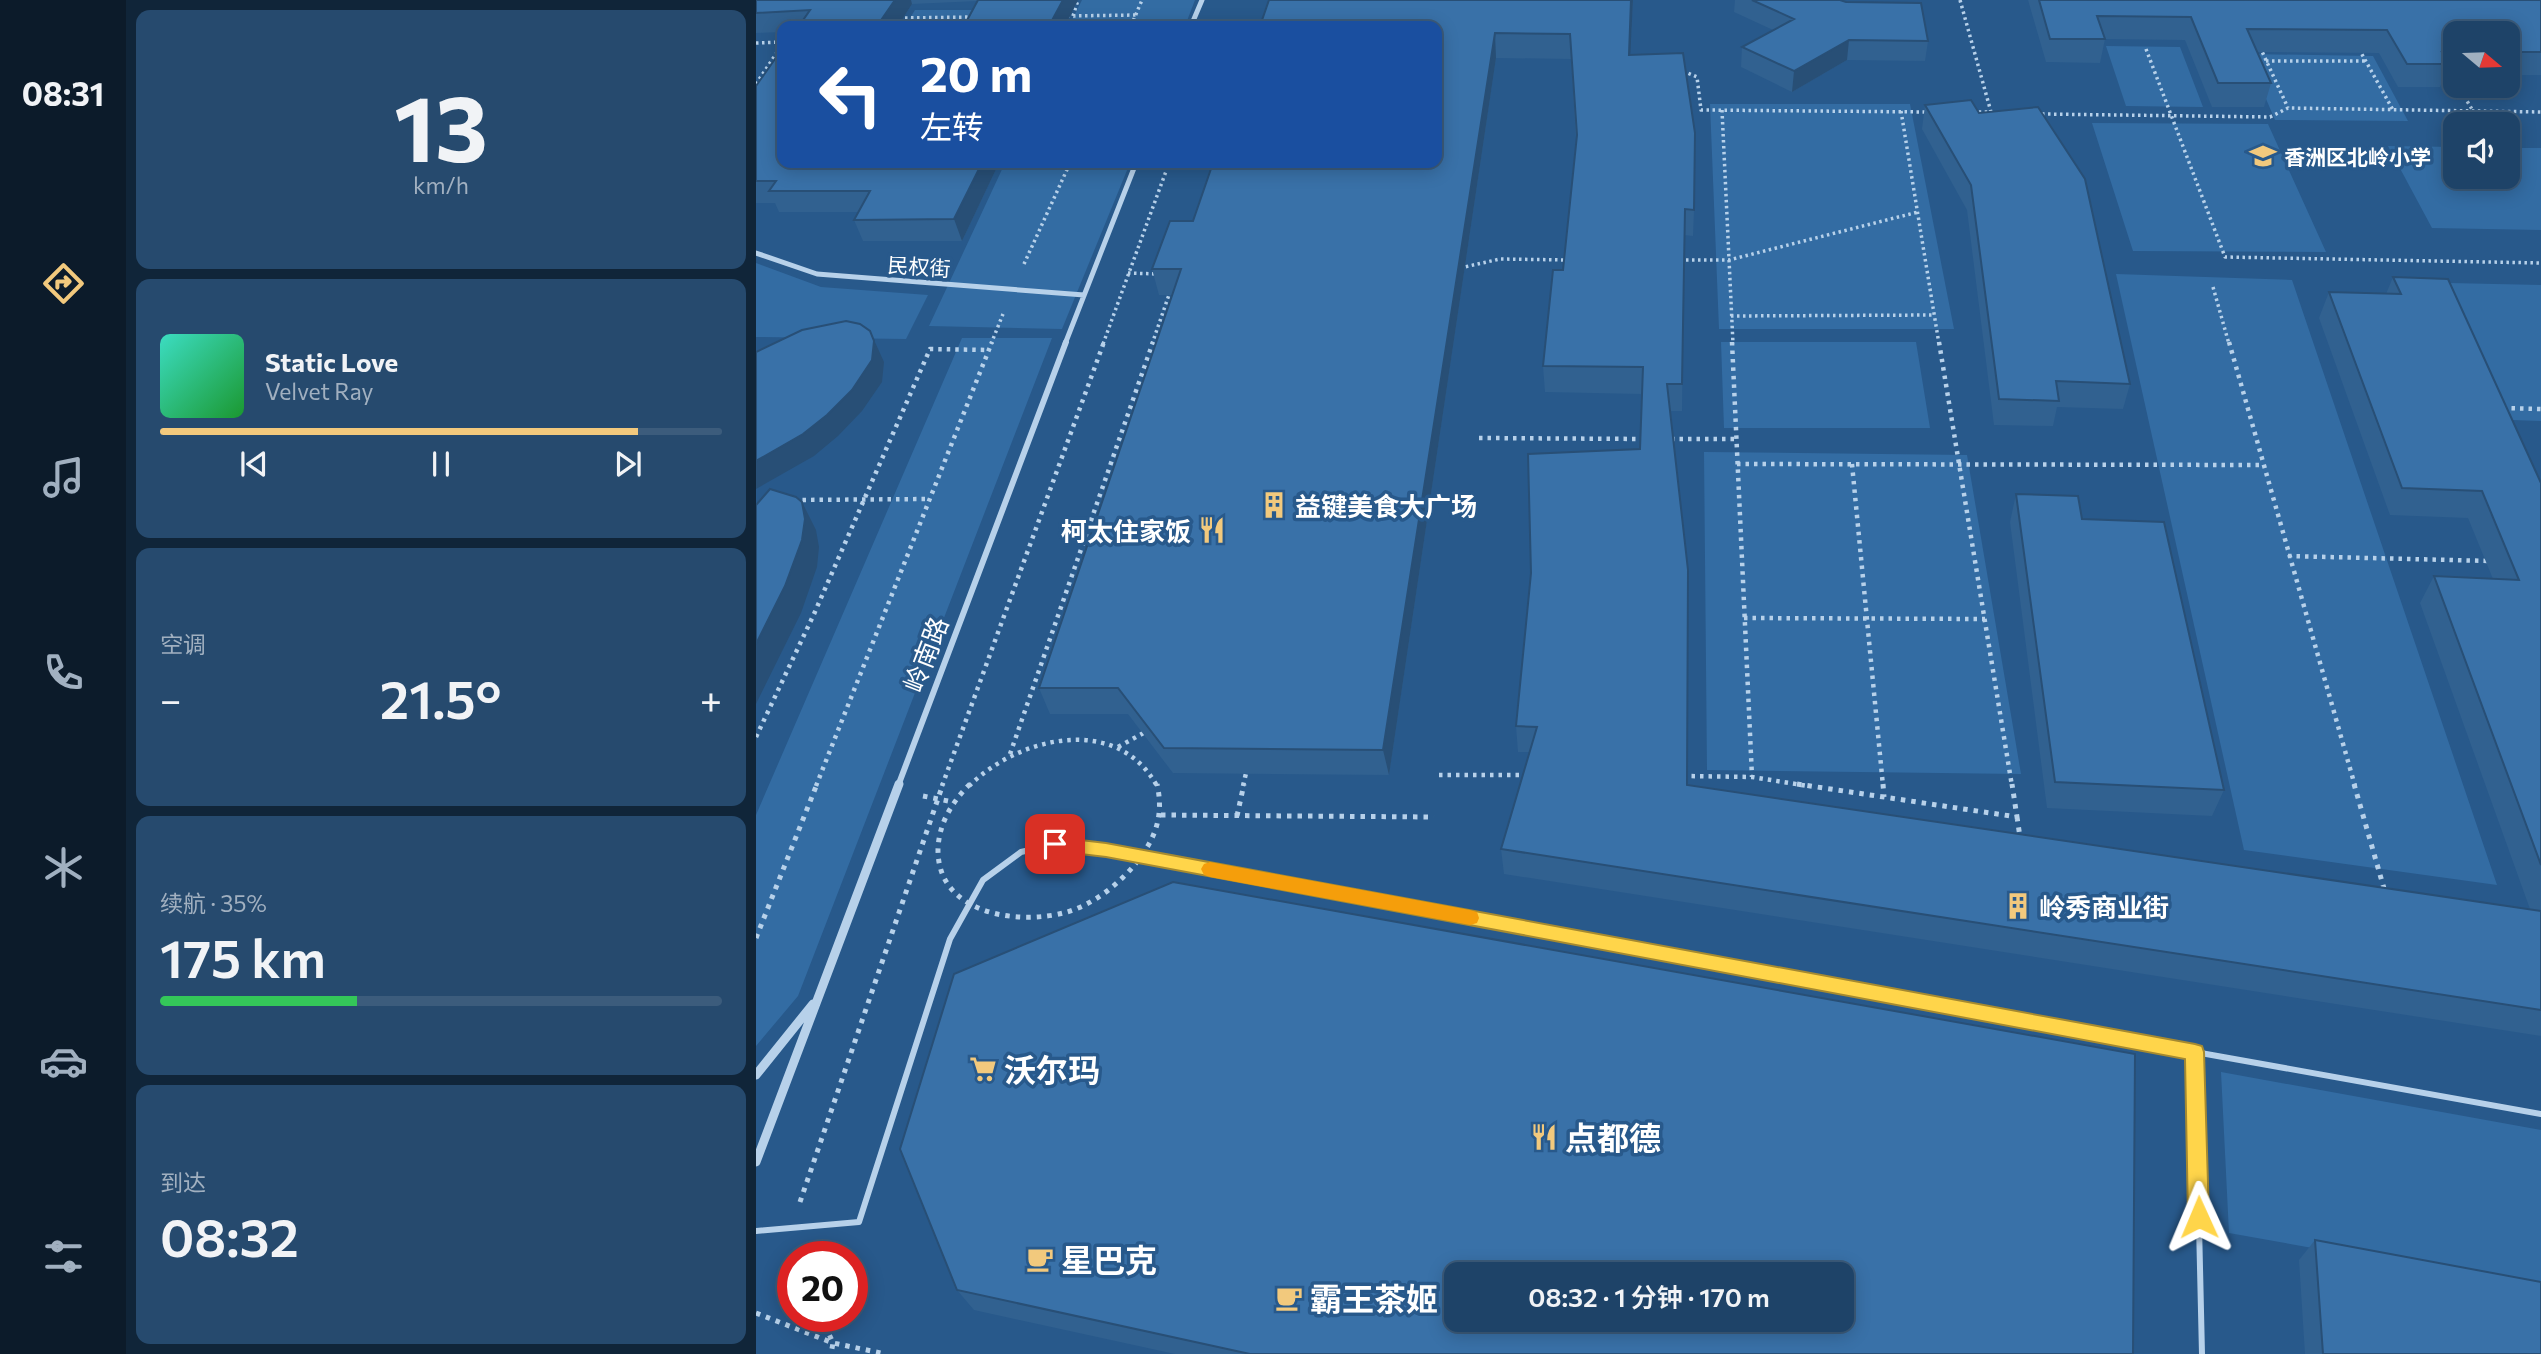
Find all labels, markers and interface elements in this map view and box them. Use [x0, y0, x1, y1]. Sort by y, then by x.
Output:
north arrow [2443, 21, 2520, 98]
map controls [2443, 21, 2520, 189]
text: 20 m [920, 42, 1032, 102]
icon: left [805, 49, 896, 140]
text: 13 [394, 69, 488, 181]
text: 08:31 [22, 73, 104, 113]
text: 左转 [920, 106, 984, 146]
button: sound [2443, 112, 2520, 189]
school or university icon: 香洲区北岭小学 [2248, 141, 2278, 171]
place label: 香洲区北岭小学 [2284, 144, 2431, 169]
text: km/h [413, 171, 469, 199]
street label: 民权街 [887, 251, 951, 281]
icon: directions [39, 259, 88, 308]
text: Static Love [265, 346, 398, 377]
text: Velvet Ray [265, 377, 373, 405]
icon: previous [235, 445, 273, 483]
icon: pause [422, 445, 460, 483]
icon: next [609, 445, 647, 483]
icon: music [39, 453, 88, 502]
building icon: 益键美食大广场 [1259, 490, 1289, 520]
place label: 益键美食大广场 [1295, 490, 1477, 521]
place label: 柯太住家饭 [1061, 515, 1191, 546]
restaurant icon: 柯太住家饭 [1197, 515, 1227, 545]
street label: 岭南路 [897, 612, 953, 696]
text: 空调 [160, 630, 206, 658]
icon: phone [39, 648, 88, 697]
text: 21.5° [380, 666, 501, 730]
text: − [160, 675, 182, 722]
text: + [700, 675, 722, 722]
pin [1025, 814, 1085, 874]
icon: arrive [1036, 825, 1074, 863]
icon: climate [39, 843, 88, 892]
text: 续航 · 35% [160, 889, 267, 917]
building icon: 岭秀商业街 [2003, 891, 2033, 921]
place label: 岭秀商业街 [2039, 891, 2169, 922]
text: 175 km [160, 925, 326, 989]
icon: car [39, 1037, 88, 1086]
place label: 沃尔玛 [1004, 1049, 1100, 1089]
supermarket icon: 沃尔玛 [968, 1054, 998, 1084]
place label: 点都德 [1565, 1117, 1661, 1157]
restaurant icon: 点都德 [1529, 1122, 1559, 1152]
text: 到达 [160, 1168, 206, 1196]
position arrow [2162, 1180, 2236, 1254]
text: 08:32 [160, 1204, 299, 1268]
icon: filters [39, 1232, 88, 1281]
place label: 星巴克 [1061, 1239, 1157, 1279]
speed limit sign: 20 [777, 1241, 868, 1332]
cafe icon: 星巴克 [1025, 1244, 1055, 1274]
place label: 霸王茶姬 [1310, 1278, 1438, 1318]
text: 08:32 · 1 分钟 · 170 m [1528, 1281, 1770, 1312]
cafe icon: 霸王茶姬 [1274, 1283, 1304, 1313]

